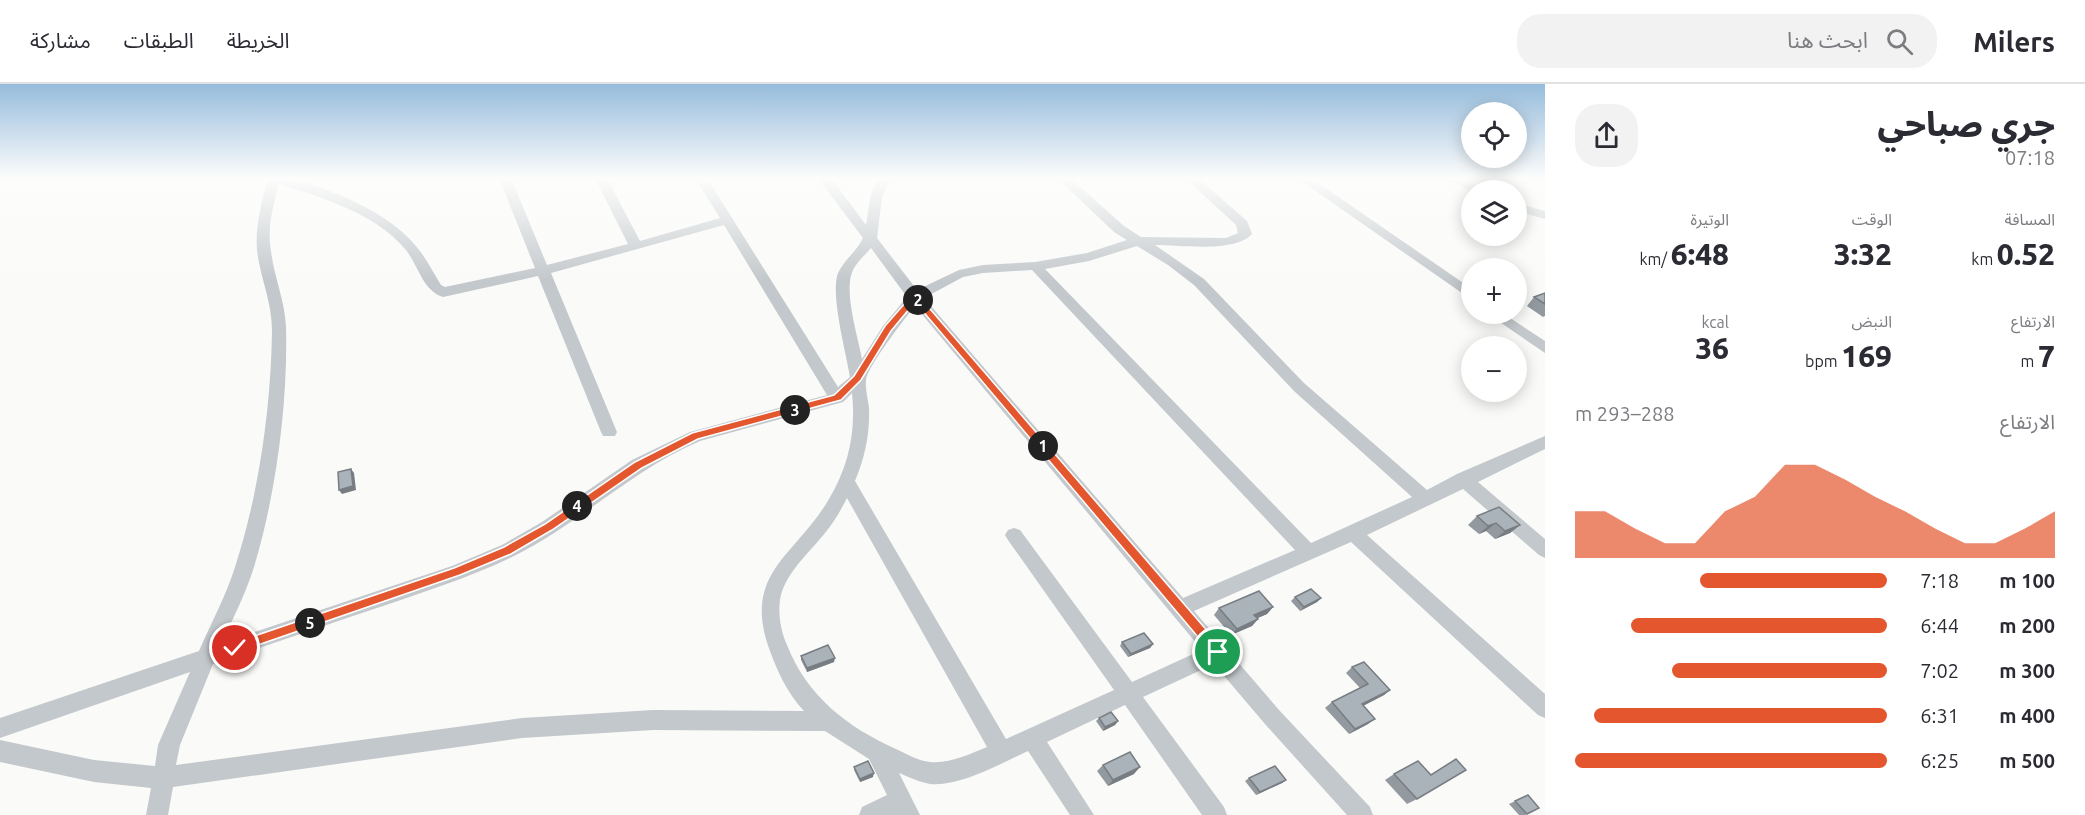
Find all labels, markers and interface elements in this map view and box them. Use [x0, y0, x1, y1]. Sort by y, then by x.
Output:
search box [1517, 14, 1937, 68]
icon: search [1883, 25, 1916, 58]
text: Milers [1973, 26, 2055, 57]
text: ابحث هنا [1787, 27, 1868, 52]
text: مشاركة [30, 28, 91, 52]
text: الطبقات [124, 28, 194, 52]
text: الخريطة [227, 28, 290, 52]
map controls [1461, 102, 1527, 402]
button: locate [1461, 102, 1527, 168]
button: share [1575, 104, 1638, 167]
text: جري صباحي [1877, 105, 2055, 142]
text: 07:18 [2005, 146, 2055, 169]
button: layers [1461, 180, 1527, 246]
text: الوتيرة [1691, 210, 1729, 228]
text: الوقت [1852, 210, 1892, 228]
text: المسافة [2005, 210, 2055, 228]
text: 6:48 [1671, 237, 1729, 271]
text: 3:32 [1834, 237, 1892, 271]
text: 0.52 [1997, 237, 2055, 271]
text: /km [1639, 250, 1671, 268]
text: km [1971, 250, 1997, 268]
button: + [1461, 258, 1527, 324]
pin: 2 [903, 285, 933, 315]
text: 2 [913, 291, 923, 309]
text: النبض [1851, 312, 1892, 330]
text: الارتفاع [2011, 312, 2055, 330]
text: kcal [1701, 313, 1729, 331]
text: 36 [1695, 331, 1729, 365]
button: − [1461, 336, 1527, 402]
text: 169 [1841, 339, 1892, 373]
text: 7 [2038, 339, 2055, 373]
text: bpm [1805, 352, 1841, 370]
text: m [2021, 352, 2038, 370]
pin: 3 [780, 395, 810, 425]
text: 3 [790, 401, 800, 419]
text: 288–293 m [1575, 402, 1674, 425]
text: الارتفاع [2000, 410, 2055, 433]
pin: 1 [1028, 431, 1058, 461]
text: 1 [1038, 437, 1048, 455]
pin: 4 [562, 491, 592, 521]
text: 4 [572, 497, 582, 515]
text: 7:18 [1920, 569, 1959, 592]
text: 100 m [1999, 569, 2055, 592]
pin: 5 [295, 608, 325, 638]
text: 5 [305, 614, 315, 632]
text: 6:44 [1920, 614, 1959, 637]
text: 200 m [1999, 614, 2055, 637]
pin [209, 622, 260, 673]
pin [1192, 626, 1243, 677]
icon: check [218, 631, 251, 664]
icon: arrive [1201, 635, 1234, 668]
text: 7:02 [1920, 659, 1959, 682]
text: 300 m [1999, 659, 2055, 682]
text: 6:31 [1920, 704, 1959, 727]
text: 400 m [1999, 704, 2055, 727]
text: 6:25 [1920, 749, 1959, 772]
text: 500 m [1999, 749, 2055, 772]

